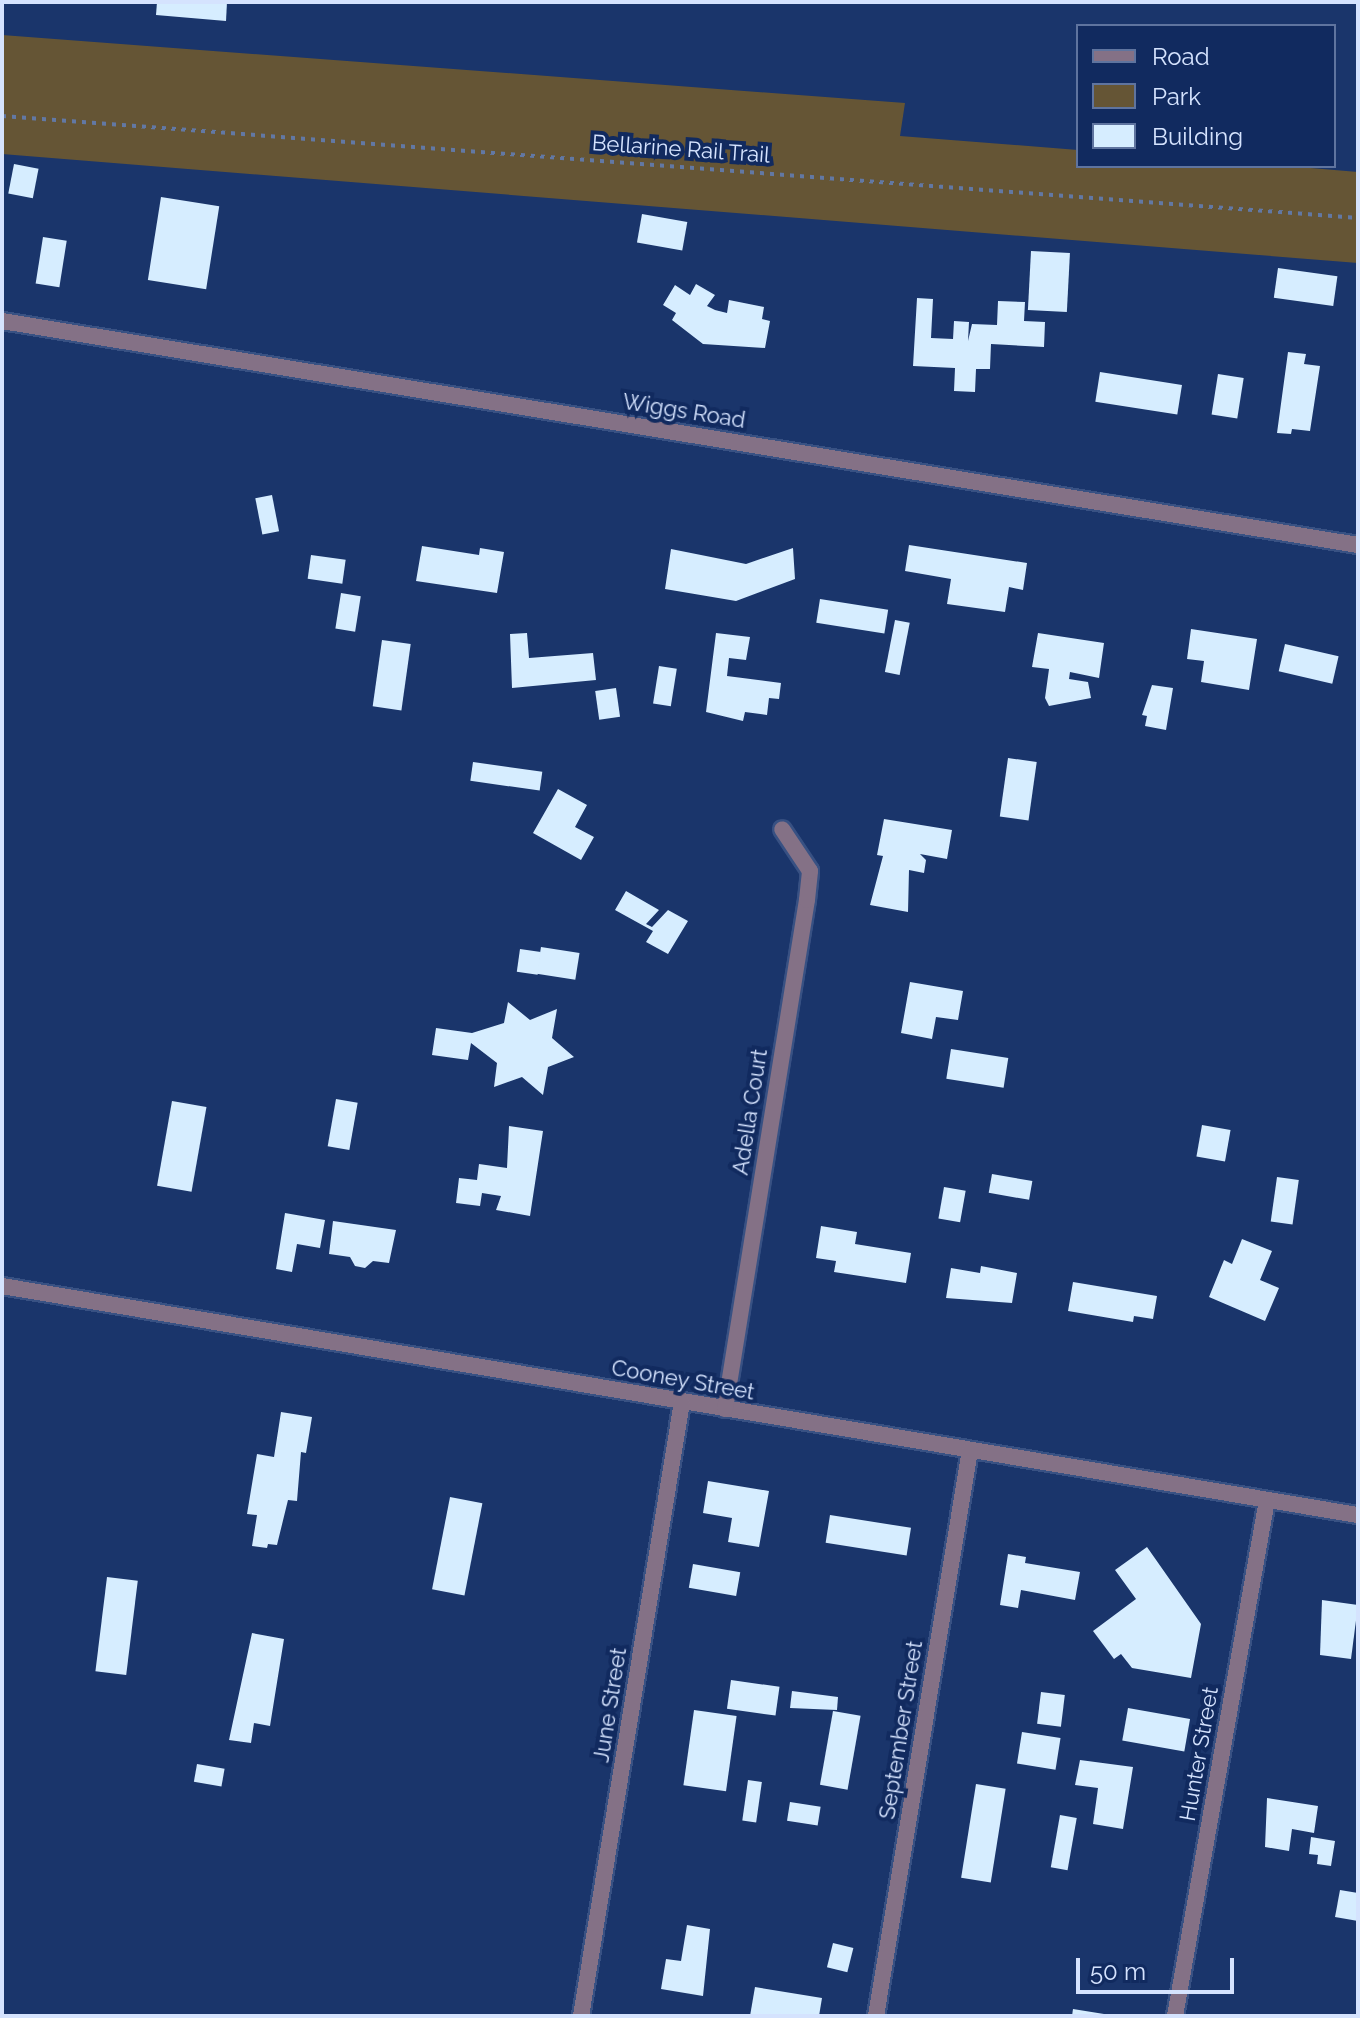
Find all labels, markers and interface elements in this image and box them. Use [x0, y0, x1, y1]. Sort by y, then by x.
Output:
legend [1076, 24, 1336, 168]
text: Road [1152, 42, 1210, 71]
text: Park [1152, 82, 1201, 111]
text: Building [1152, 122, 1243, 151]
street label: Bellarine Rail Trail [590, 130, 772, 168]
street label: Wiggs Road [621, 388, 747, 434]
street label: Adella Court [727, 1047, 773, 1177]
street label: Cooney Street [609, 1354, 757, 1406]
street label: September Street [874, 1639, 928, 1821]
street label: June Street [588, 1646, 632, 1764]
street label: Hunter Street [1174, 1685, 1224, 1823]
scale bar [1080, 1942, 1238, 1992]
text: 50 m [1090, 1957, 1146, 1986]

